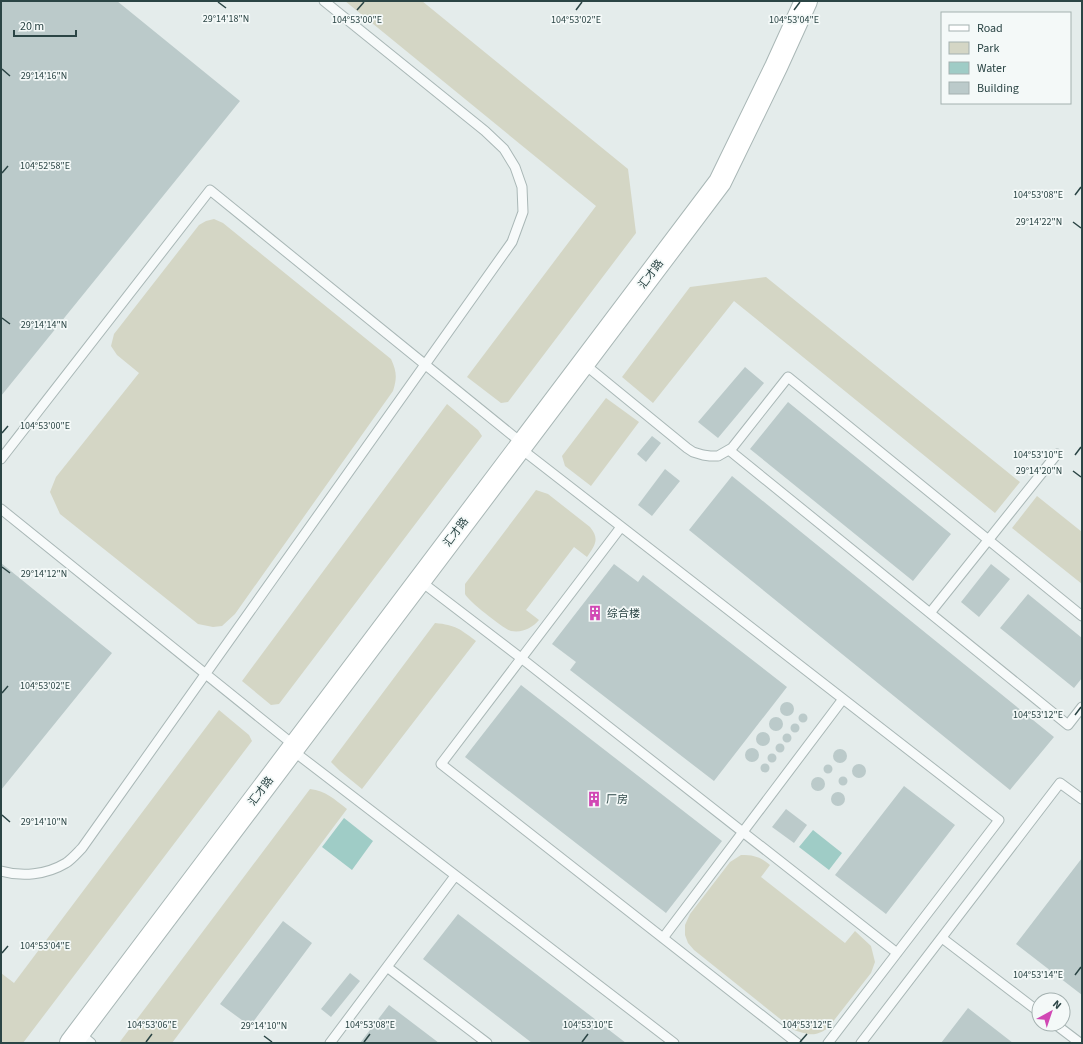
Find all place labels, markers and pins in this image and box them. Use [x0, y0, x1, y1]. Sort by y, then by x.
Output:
building icon: 综合楼 [586, 604, 604, 622]
place label: 综合楼 [607, 606, 640, 621]
building icon: 厂房 [585, 790, 603, 808]
place label: 厂房 [606, 792, 628, 807]

